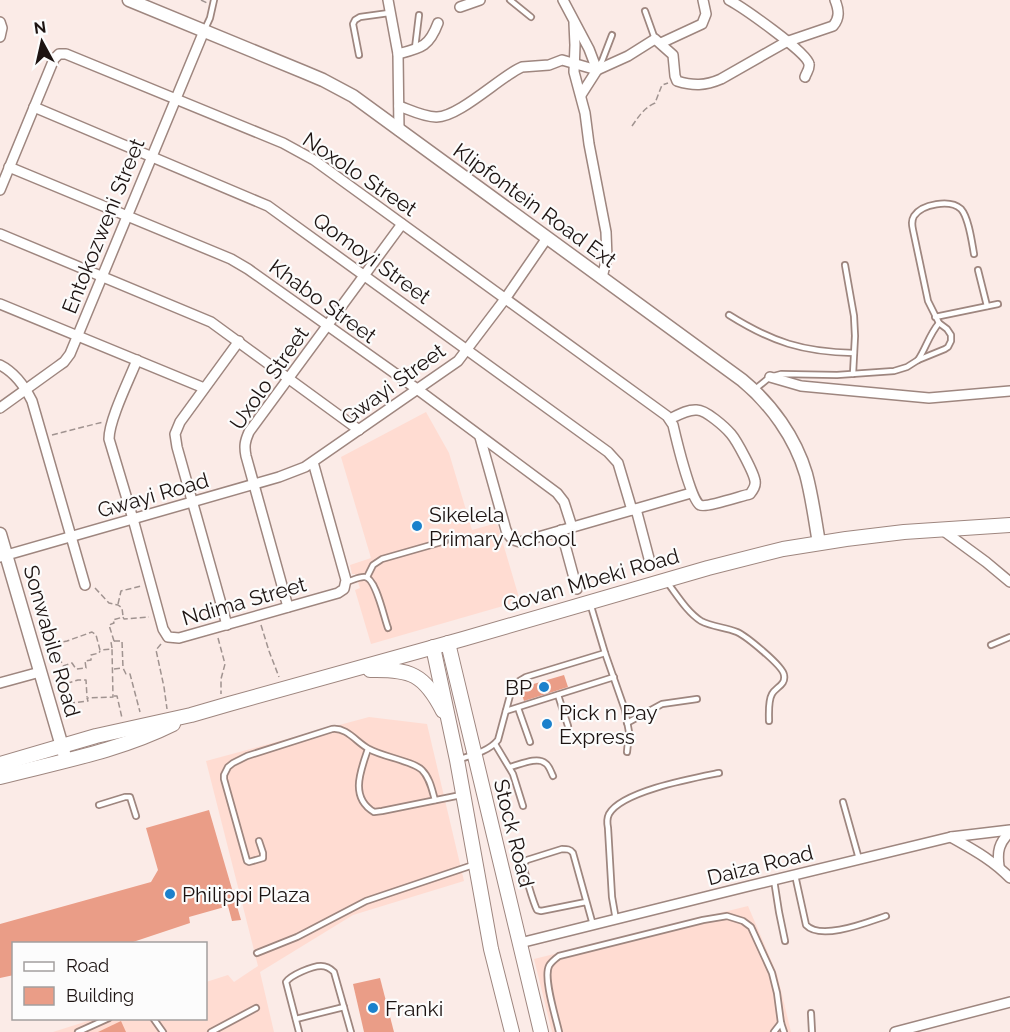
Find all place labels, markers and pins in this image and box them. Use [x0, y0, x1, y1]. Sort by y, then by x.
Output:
place label: Sikelela Primary Achool [429, 502, 576, 551]
marker: Sikelela Primary Achool [410, 519, 424, 533]
place label: BP [505, 675, 532, 700]
marker: BP [537, 680, 551, 694]
place label: Pick n Pay Express [559, 700, 658, 749]
marker: Pick n Pay Express [540, 717, 554, 731]
place label: Philippi Plaza [182, 882, 310, 907]
marker: Philippi Plaza [163, 887, 177, 901]
place label: Franki [385, 996, 443, 1021]
marker: Franki [366, 1001, 380, 1015]

